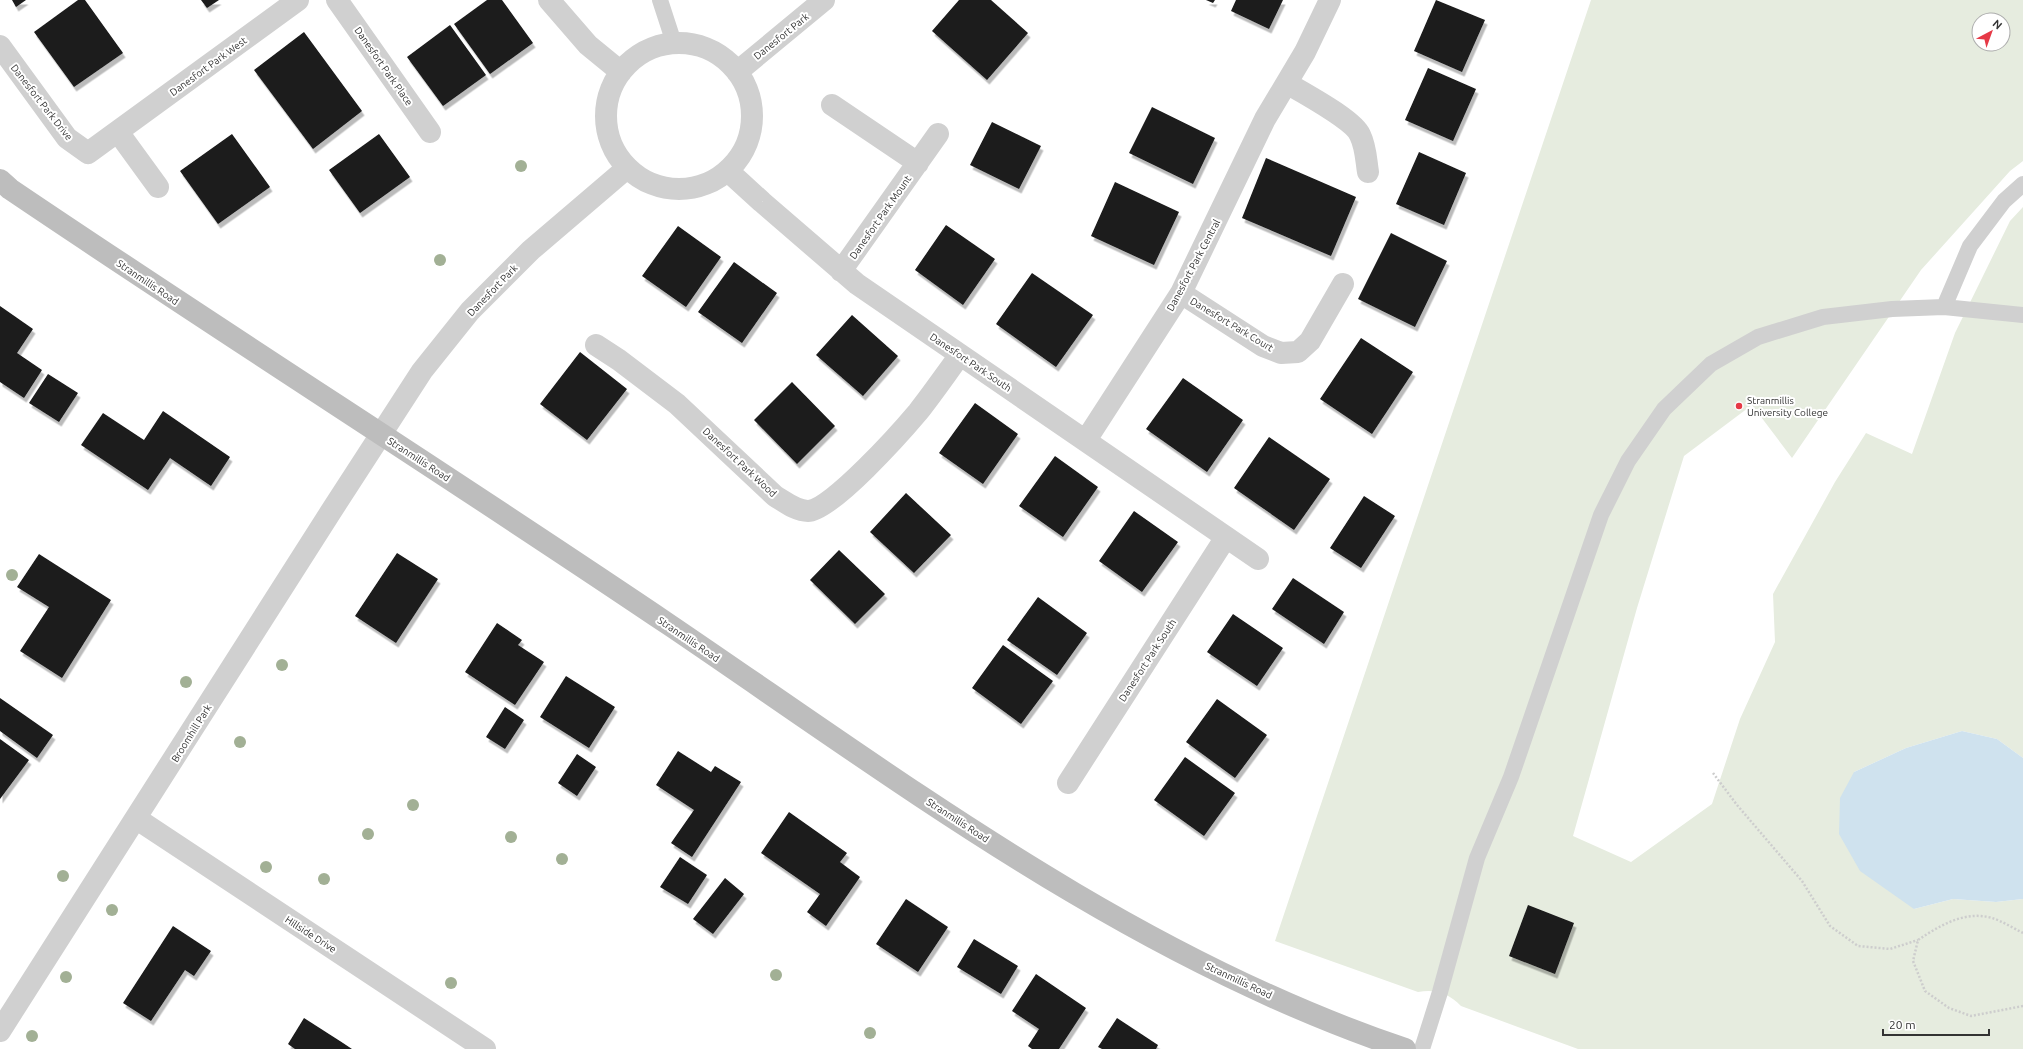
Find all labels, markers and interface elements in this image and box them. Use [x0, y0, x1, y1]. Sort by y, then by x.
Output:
street label: Danesfort Park [752, 11, 811, 62]
north arrow [1971, 12, 2011, 52]
text: N [1991, 17, 2005, 32]
street label: Danesfort Park Place [352, 25, 415, 108]
street label: Danesfort Park West [168, 35, 249, 98]
street label: Danesfort Park Drive [9, 62, 75, 142]
street label: Danesfort Park Mount [847, 173, 913, 261]
street label: Danesfort Park Central [1165, 217, 1223, 313]
street label: Stranmillis Road [115, 258, 181, 307]
street label: Danesfort Park [465, 262, 520, 318]
street label: Danesfort Park Court [1188, 295, 1275, 354]
street label: Danesfort Park South [928, 331, 1014, 394]
place label: Stranmillis University College [1747, 395, 1828, 418]
marker: Stranmillis University College [1734, 401, 1744, 411]
street label: Danesfort Park Wood [701, 426, 779, 499]
street label: Stranmillis Road [385, 435, 452, 484]
street label: Stranmillis Road [656, 615, 722, 664]
street label: Danesfort Park South [1117, 617, 1178, 704]
street label: Broomhill Park [169, 702, 214, 764]
street label: Stranmillis Road [924, 796, 991, 845]
street label: Hillside Drive [283, 914, 338, 955]
street label: Stranmillis Road [1204, 960, 1274, 1001]
scale bar [1883, 1011, 1989, 1037]
text: 20 m [1889, 1018, 1916, 1031]

